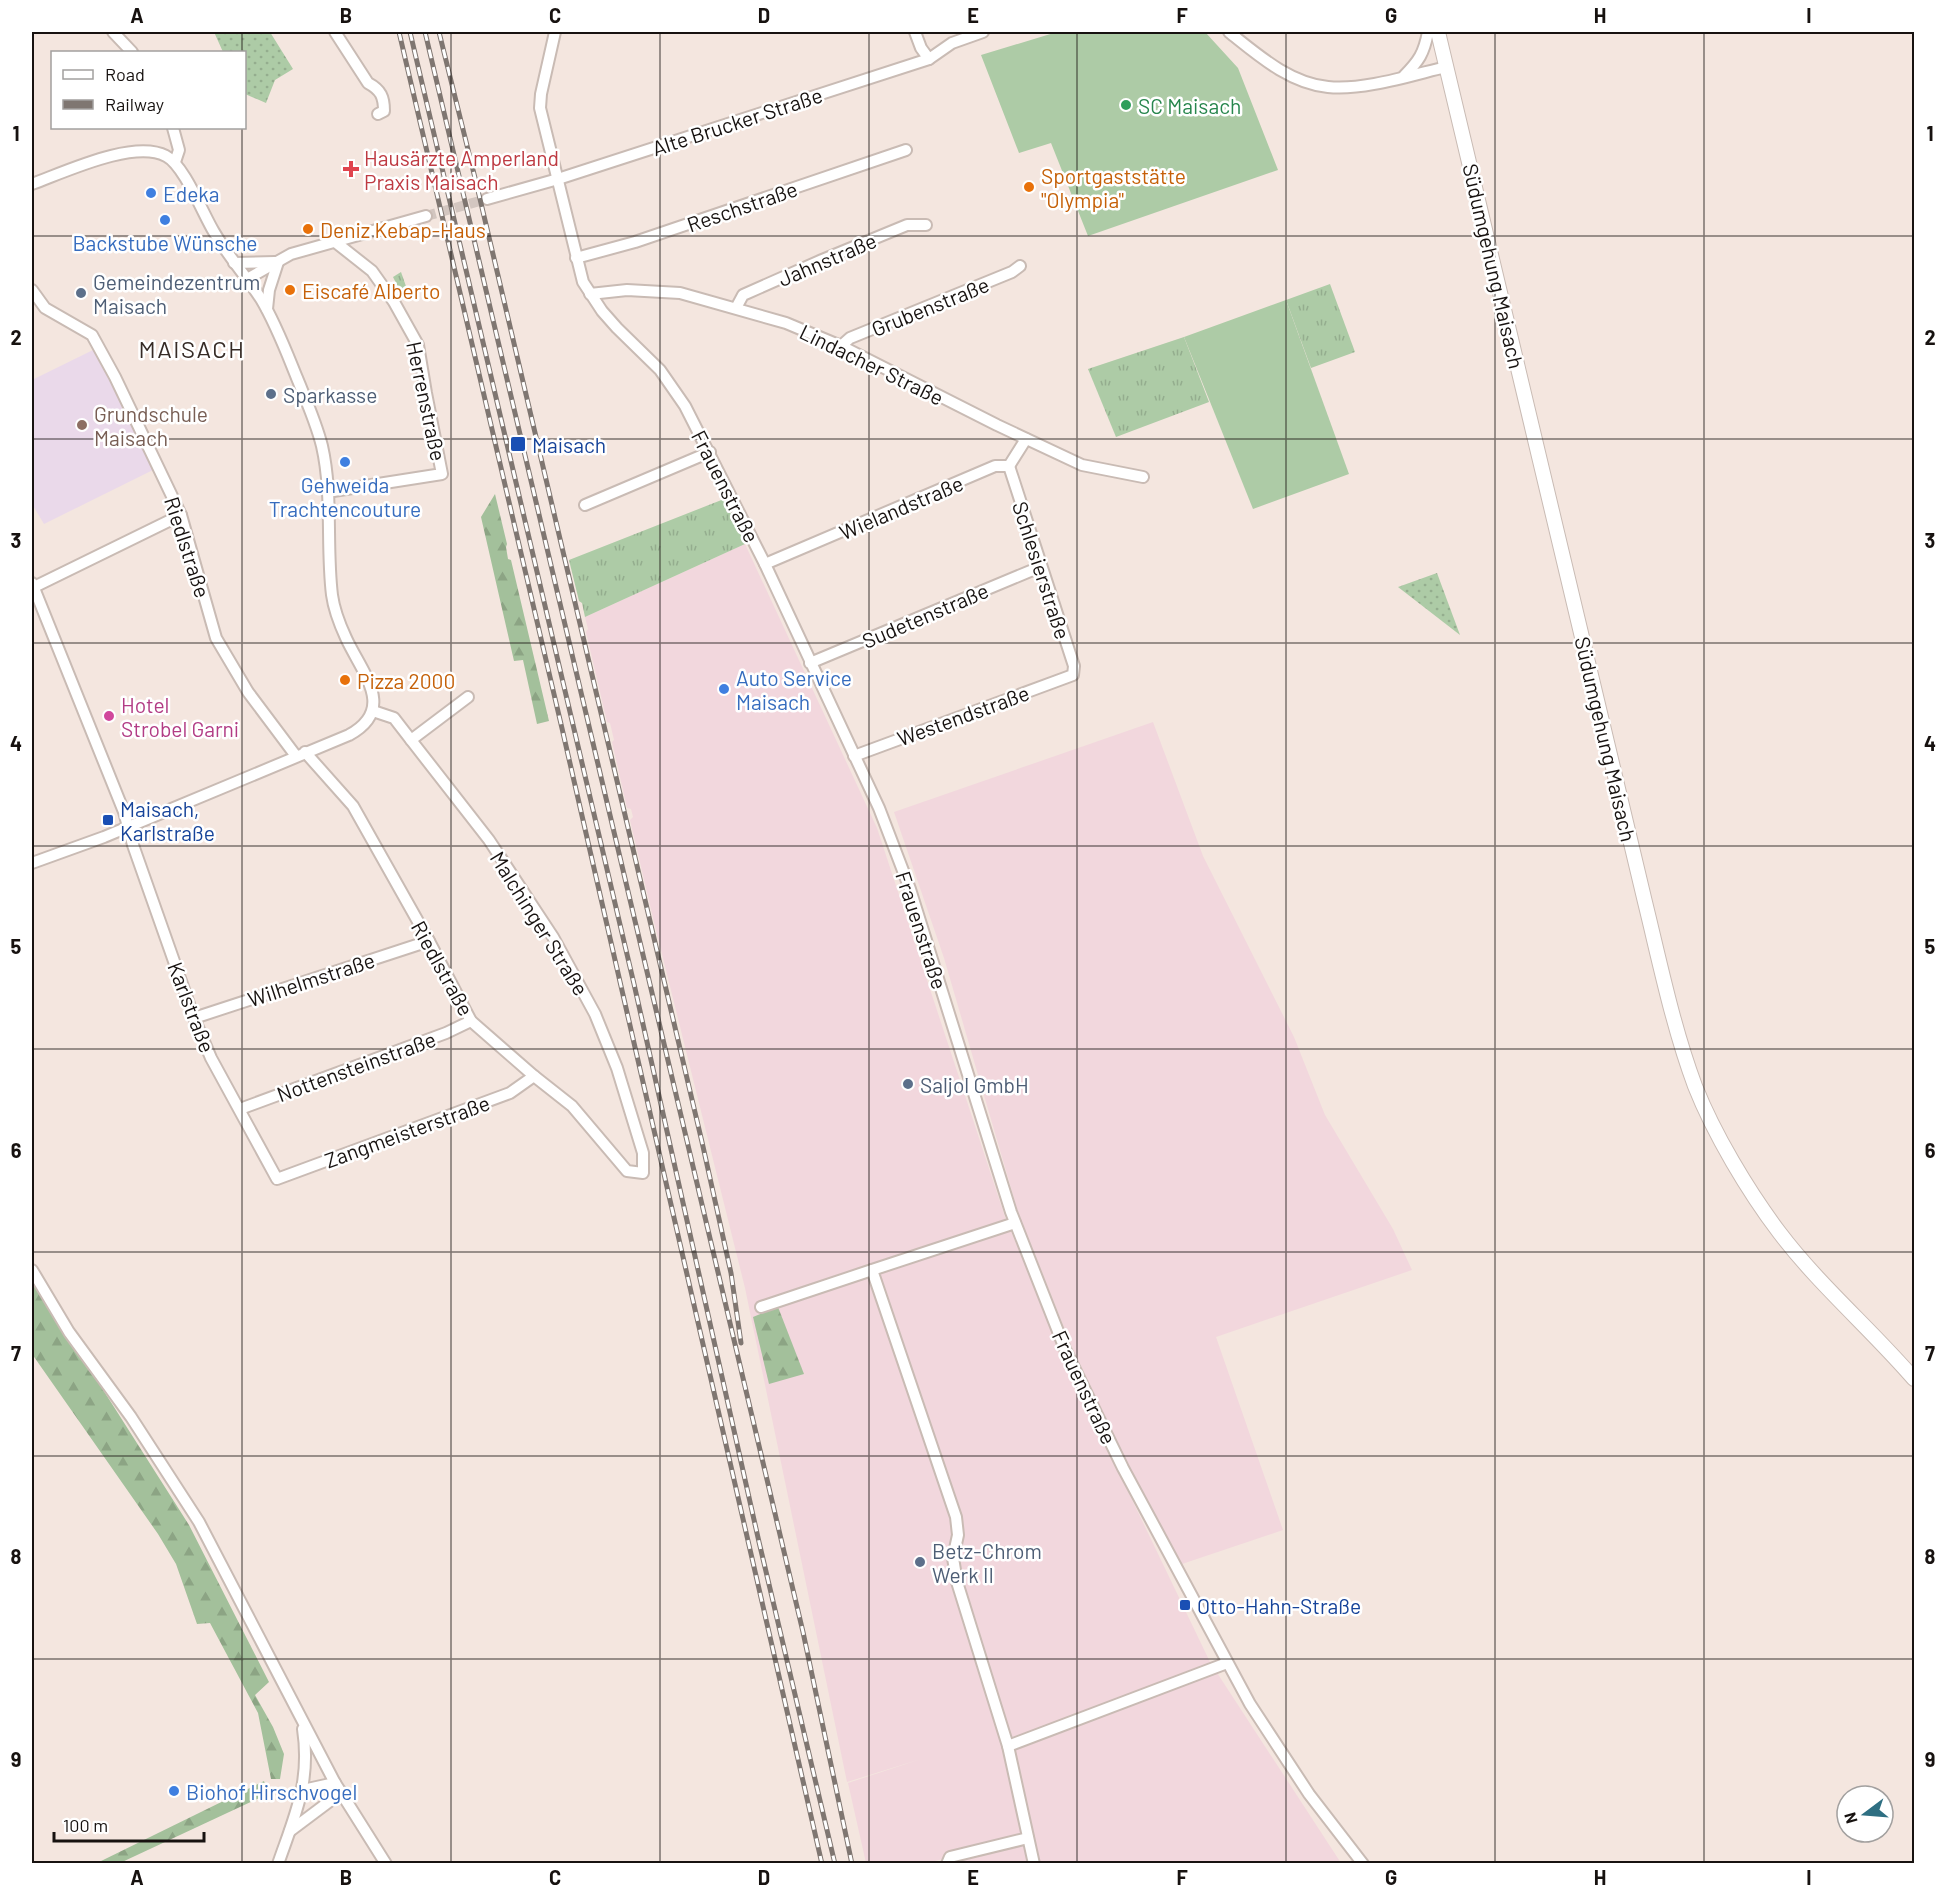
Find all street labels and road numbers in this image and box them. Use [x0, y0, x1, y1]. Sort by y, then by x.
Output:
street label: Alte Brucker Straße [649, 82, 825, 160]
street label: Südumgehung Maisach [1458, 161, 1530, 371]
street label: Reschstraße [684, 175, 800, 237]
street label: Jahnstraße [774, 227, 880, 291]
street label: Grubenstraße [868, 271, 992, 341]
street label: Lindacher Straße [796, 318, 948, 410]
street label: Herrenstraße [402, 339, 452, 463]
street label: Frauenstraße [687, 426, 765, 546]
street label: Wielandstraße [835, 470, 967, 544]
street label: Riedlstraße [160, 493, 216, 601]
street label: Schlesierstraße [1008, 498, 1076, 642]
street label: Sudetenstraße [858, 577, 992, 653]
street label: Südumgehung Maisach [1570, 634, 1642, 844]
street label: Westendstraße [894, 680, 1032, 750]
street label: Malchinger Straße [486, 846, 594, 1000]
street label: Frauenstraße [891, 868, 953, 992]
street label: Riedlstraße [407, 916, 479, 1020]
street label: Wilhelmstraße [244, 947, 378, 1011]
street label: Karlstraße [163, 958, 221, 1056]
street label: Nottensteinstraße [273, 1026, 439, 1106]
street label: Zangmeisterstraße [321, 1090, 493, 1172]
street label: Frauenstraße [1048, 1326, 1122, 1448]

